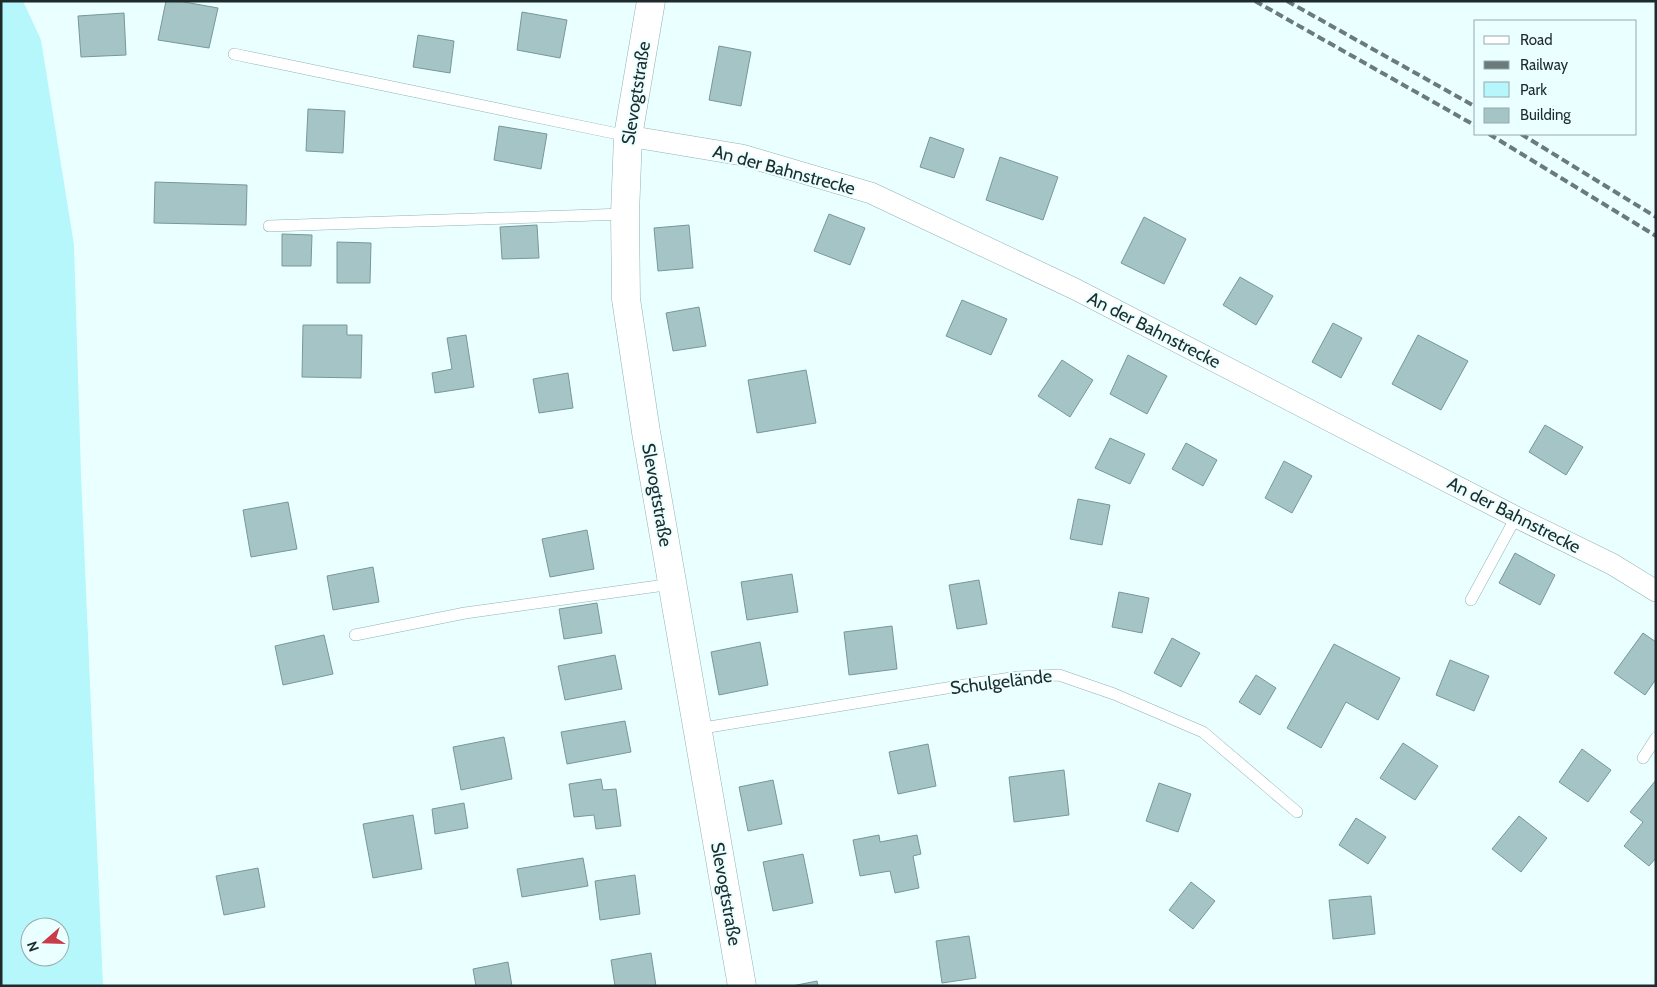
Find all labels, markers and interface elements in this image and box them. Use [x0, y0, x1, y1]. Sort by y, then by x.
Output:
legend [1474, 20, 1637, 135]
text: Road [1520, 31, 1553, 49]
street label: Slevogtstraße [617, 40, 655, 146]
text: Railway [1520, 56, 1569, 74]
text: Park [1520, 81, 1547, 99]
text: Building [1520, 106, 1571, 124]
street label: An der Bahnstrecke [710, 140, 858, 200]
street label: An der Bahnstrecke [1084, 287, 1224, 373]
street label: Slevogtstraße [637, 442, 677, 548]
street label: An der Bahnstrecke [1444, 472, 1584, 558]
street label: Schulgelände [949, 665, 1053, 699]
street label: Slevogtstraße [706, 841, 746, 947]
north arrow [20, 917, 70, 967]
text: N [23, 939, 43, 954]

